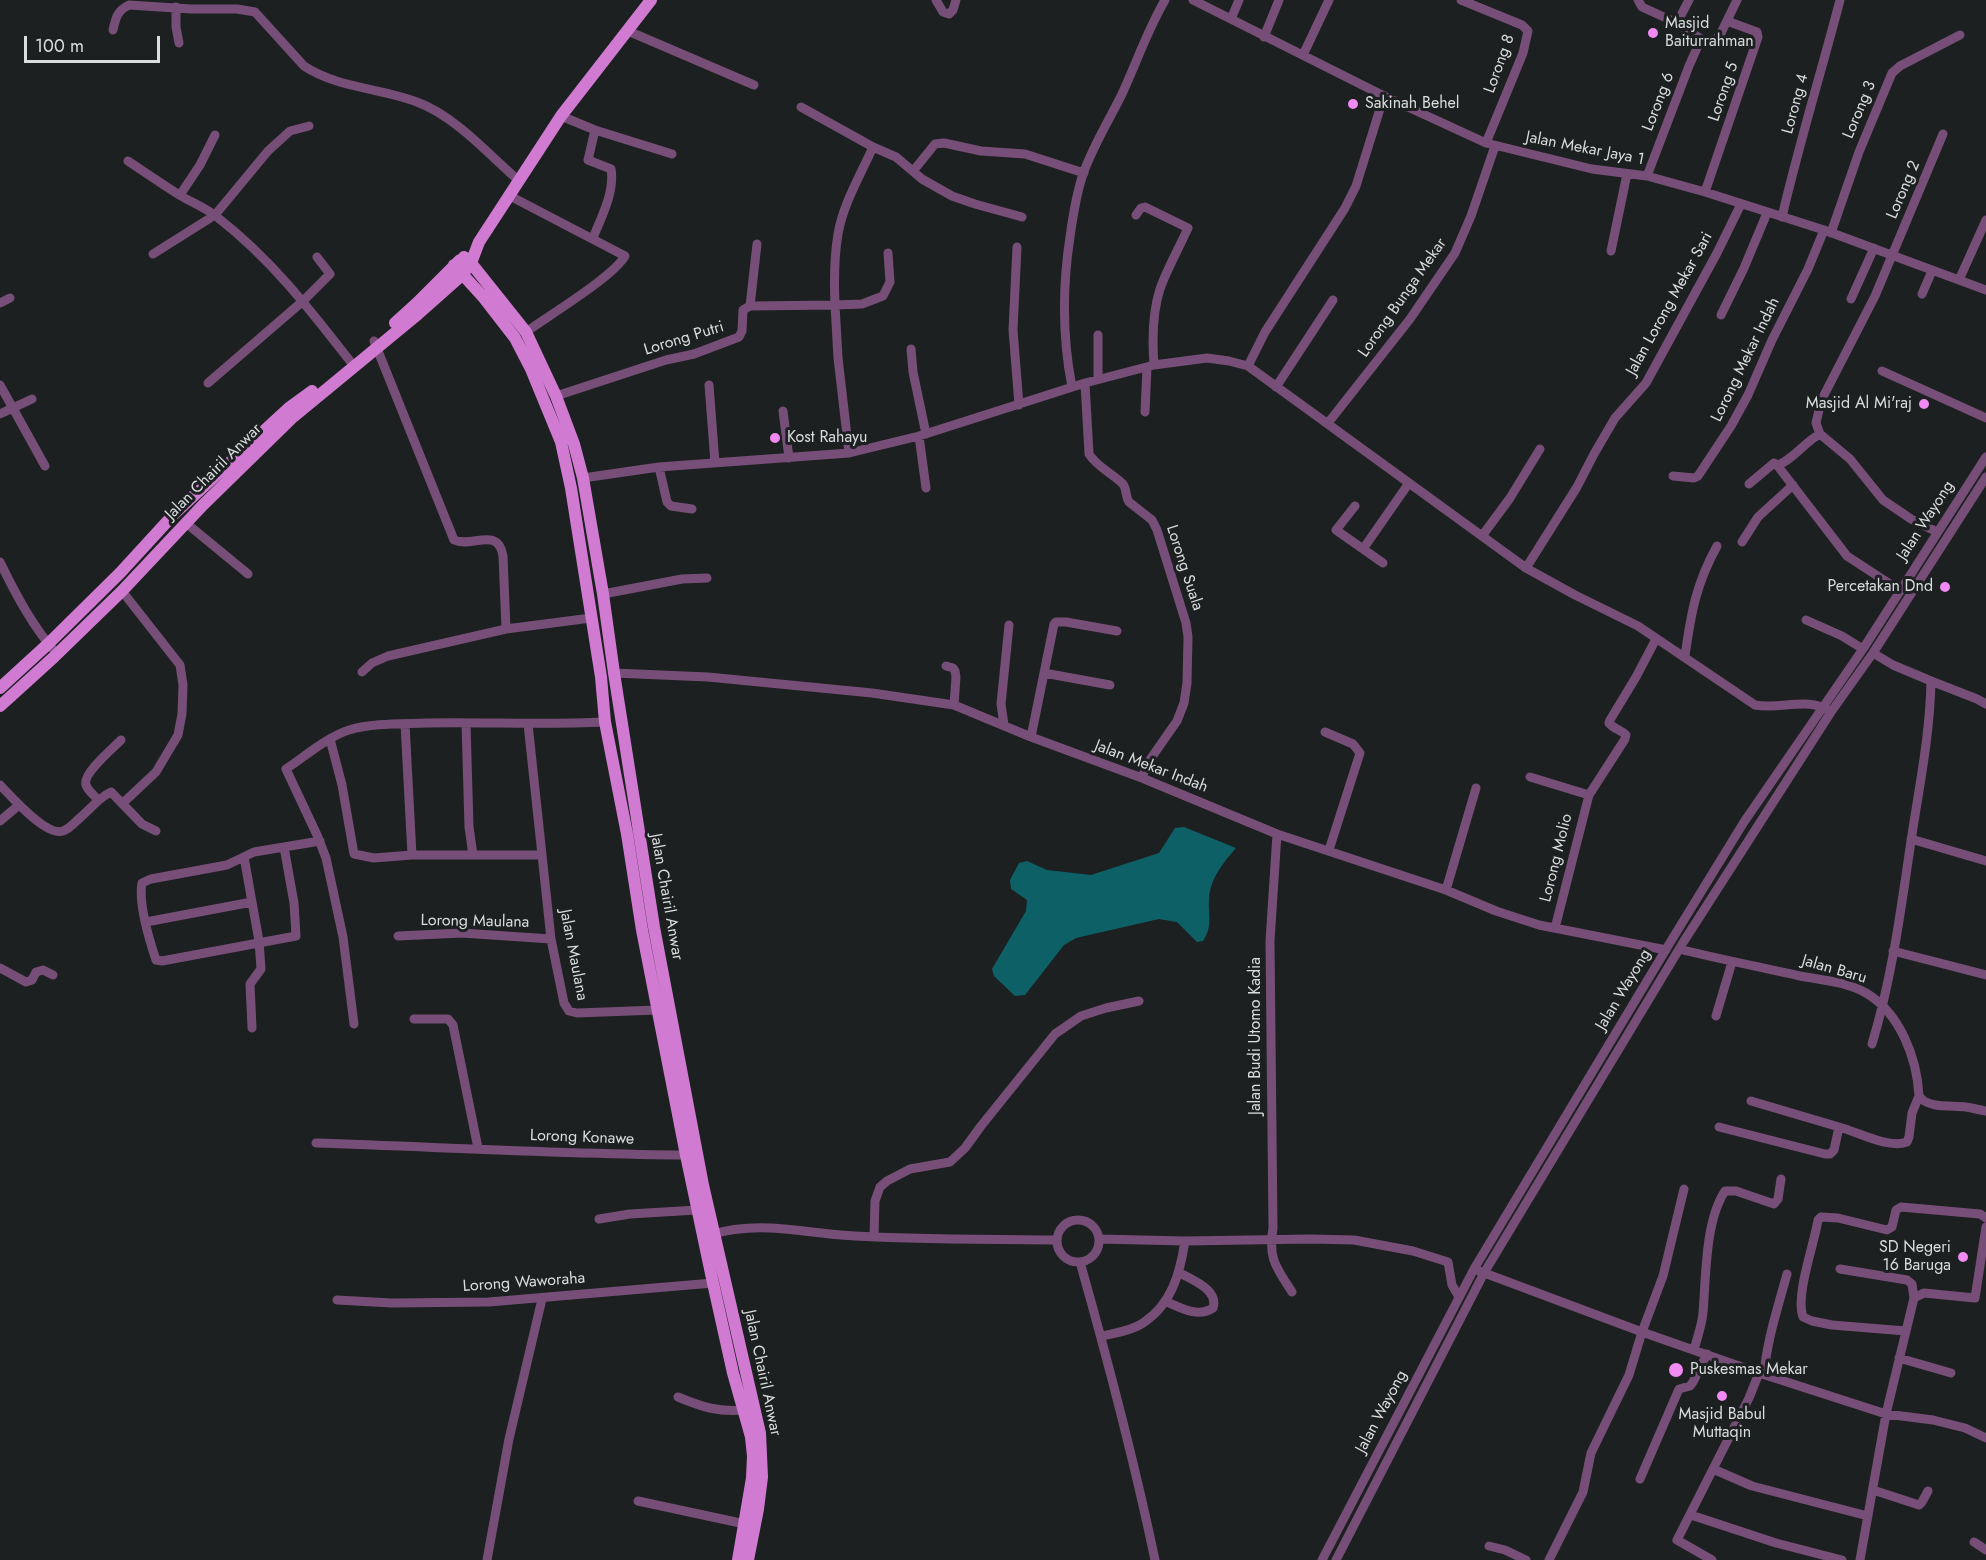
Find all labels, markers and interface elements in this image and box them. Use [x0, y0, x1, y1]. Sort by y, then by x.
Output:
place label: Masjid Baiturrahman [1665, 14, 1754, 52]
scale bar [27, 24, 164, 62]
marker: Masjid Baiturrahman [1646, 26, 1660, 40]
street label: Lorong 8 [1481, 32, 1519, 96]
text: 100 m [35, 33, 84, 59]
street label: Lorong 5 [1705, 60, 1743, 124]
street label: Lorong 6 [1639, 70, 1679, 134]
street label: Lorong 4 [1779, 72, 1813, 136]
street label: Lorong 3 [1839, 78, 1881, 142]
place label: Sakinah Behel [1365, 94, 1459, 114]
marker: Sakinah Behel [1346, 97, 1360, 111]
street label: Jalan Mekar Jaya 1 [1524, 128, 1646, 170]
street label: Lorong 2 [1883, 158, 1925, 222]
street label: Jalan Lorong Mekar Sari [1623, 229, 1717, 379]
street label: Lorong Bunga Mekar [1355, 235, 1451, 361]
street label: Lorong Mekar Indah [1708, 295, 1784, 425]
street label: Lorong Putri [642, 318, 726, 360]
place label: Masjid Al Mi'raj [1806, 394, 1912, 414]
marker: Masjid Al Mi'raj [1917, 397, 1931, 411]
street label: Jalan Chairil Anwar [162, 420, 266, 524]
place label: Kost Rahayu [787, 428, 867, 448]
marker: Kost Rahayu [768, 431, 782, 445]
street label: Jalan Wayong [1893, 478, 1959, 564]
street label: Lorong Suala [1161, 523, 1207, 613]
place label: Percetakan Dnd [1827, 577, 1933, 597]
marker: Percetakan Dnd [1938, 580, 1952, 594]
street label: Jalan Mekar Indah [1092, 737, 1210, 797]
street label: Lorong Molio [1537, 812, 1577, 904]
street label: Jalan Chairil Anwar [645, 832, 687, 962]
street label: Jalan Maulana [555, 908, 591, 1002]
street label: Lorong Maulana [420, 911, 530, 933]
street label: Jalan Wayong [1592, 946, 1656, 1034]
street label: Jalan Baru [1799, 952, 1869, 988]
street label: Jalan Budi Utomo Kadia [1246, 957, 1266, 1115]
street label: Lorong Konawe [529, 1127, 635, 1149]
place label: SD Negeri 16 Baruga [1879, 1238, 1951, 1276]
marker: SD Negeri 16 Baruga [1956, 1250, 1970, 1264]
street label: Lorong Waworaha [462, 1269, 586, 1297]
street label: Jalan Chairil Anwar [739, 1308, 785, 1438]
place label: Puskesmas Mekar [1690, 1360, 1808, 1380]
marker: Puskesmas Mekar [1667, 1361, 1685, 1379]
street label: Jalan Wayong [1352, 1367, 1412, 1457]
marker: Masjid Babul Muttaqin [1715, 1389, 1729, 1403]
place label: Masjid Babul Muttaqin [1678, 1405, 1766, 1443]

